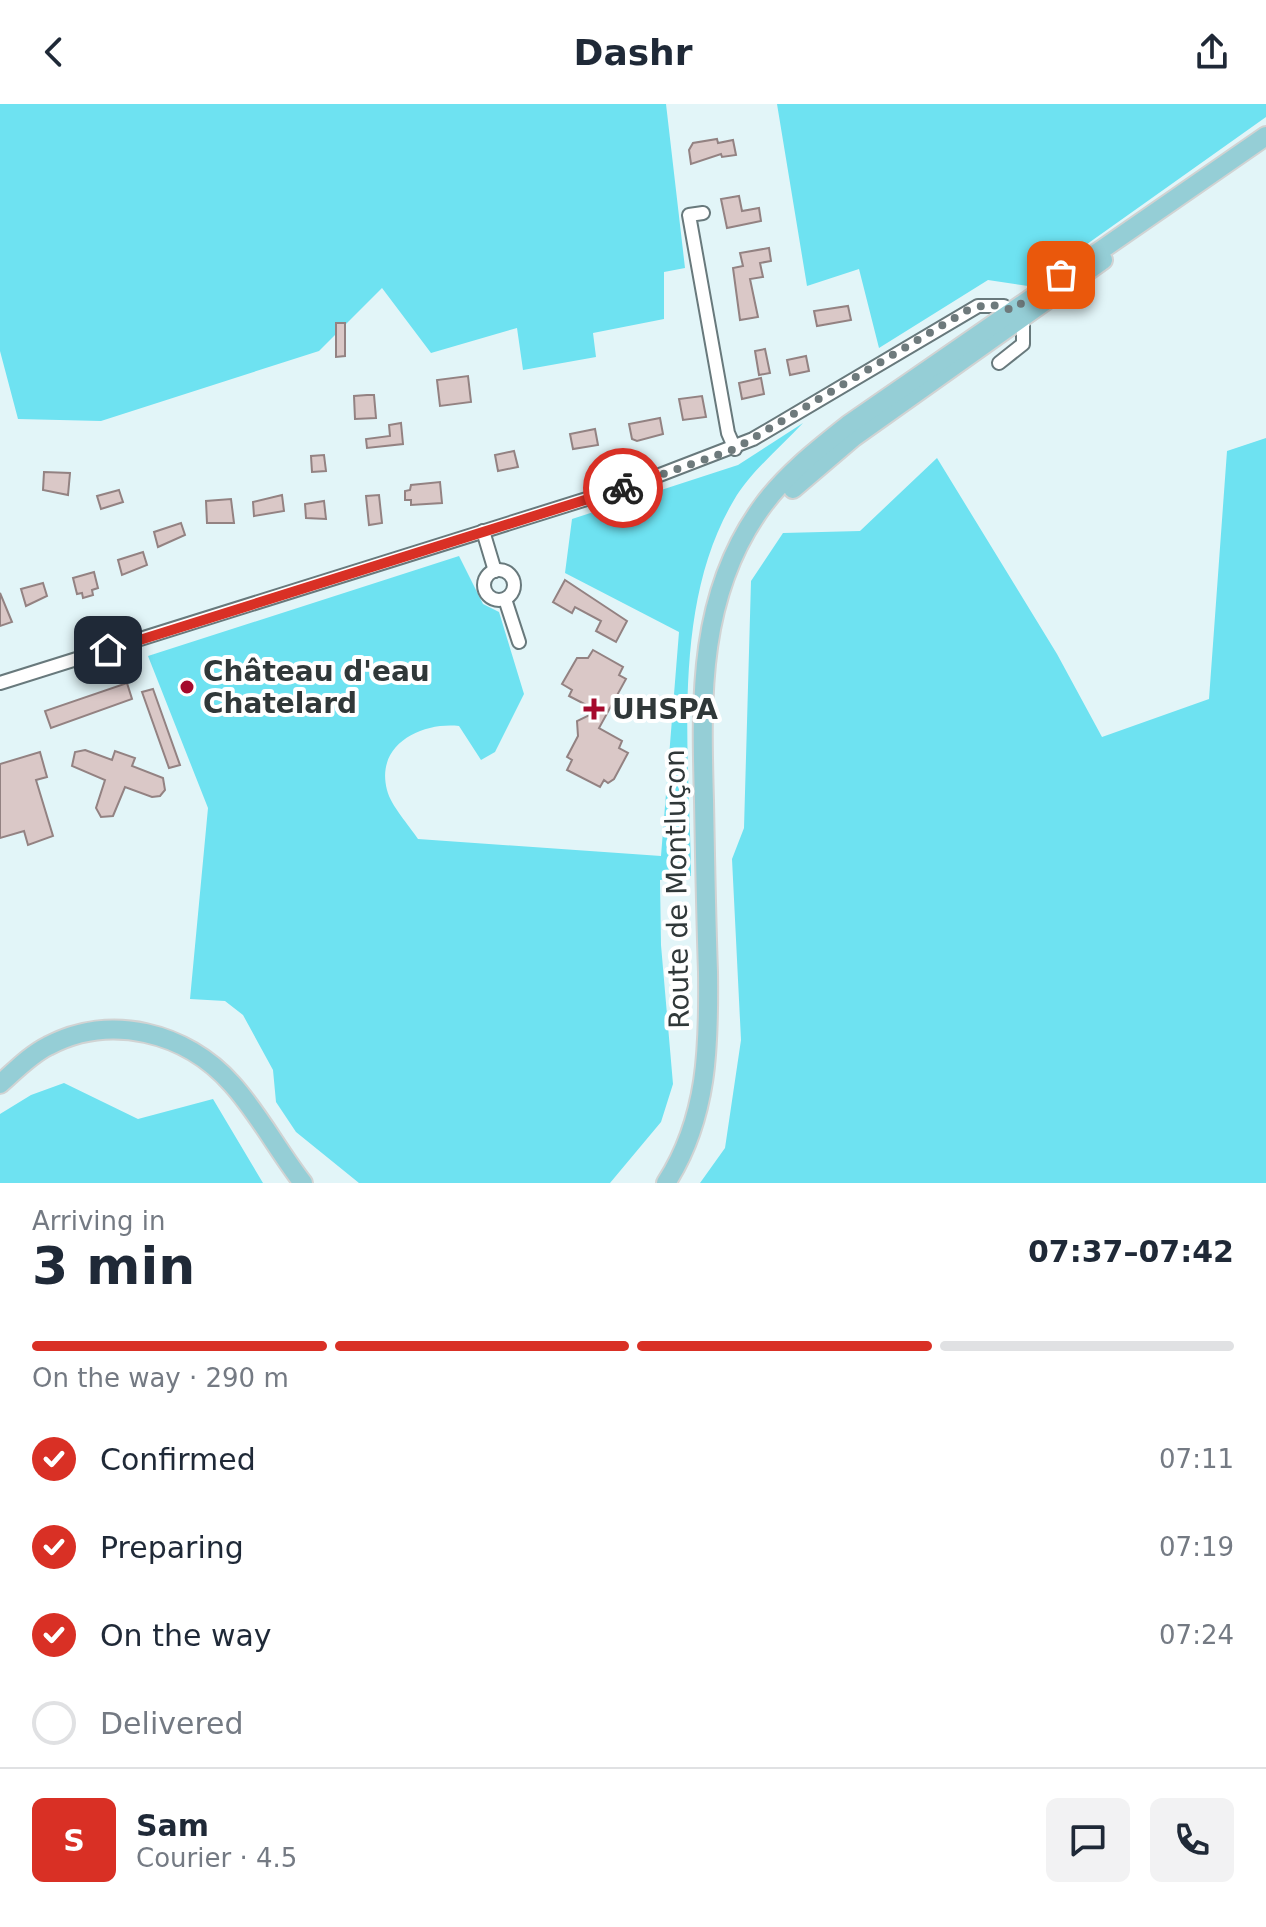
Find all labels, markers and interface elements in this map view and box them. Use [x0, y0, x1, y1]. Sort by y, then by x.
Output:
icon: back [32, 30, 76, 74]
icon: share [1190, 30, 1234, 74]
text: Dashr [574, 32, 693, 73]
pin [1027, 241, 1095, 309]
icon: bag [1039, 253, 1083, 297]
courier [583, 448, 663, 528]
icon: bike [601, 466, 645, 510]
pin [74, 616, 142, 684]
icon: home [86, 628, 130, 672]
place label: Château d'eau Chatelard [203, 655, 430, 720]
marker: Château d'eau Chatelard [178, 678, 196, 696]
place label: UHSPA [612, 693, 718, 726]
marker: UHSPA [583, 698, 605, 720]
street label: Route de Montluçon [658, 749, 696, 1029]
text: Arriving in [32, 1206, 166, 1236]
text: 07:37–07:42 [1028, 1234, 1234, 1269]
text: 3 min [32, 1236, 195, 1296]
text: On the way · 290 m [32, 1363, 289, 1393]
icon: check [32, 1437, 76, 1481]
text: Confirmed [100, 1442, 256, 1477]
text: 07:11 [1159, 1444, 1234, 1474]
icon: check [32, 1525, 76, 1569]
text: Preparing [100, 1530, 244, 1565]
text: 07:19 [1159, 1532, 1234, 1562]
icon: check [32, 1613, 76, 1657]
text: On the way [100, 1618, 272, 1653]
text: 07:24 [1159, 1620, 1234, 1650]
text: Delivered [100, 1706, 244, 1741]
button: chat [1046, 1798, 1130, 1882]
button: phone [1150, 1798, 1234, 1882]
text: Sam [136, 1808, 209, 1843]
text: S [63, 1823, 85, 1858]
text: Courier · 4.5 [136, 1843, 297, 1873]

